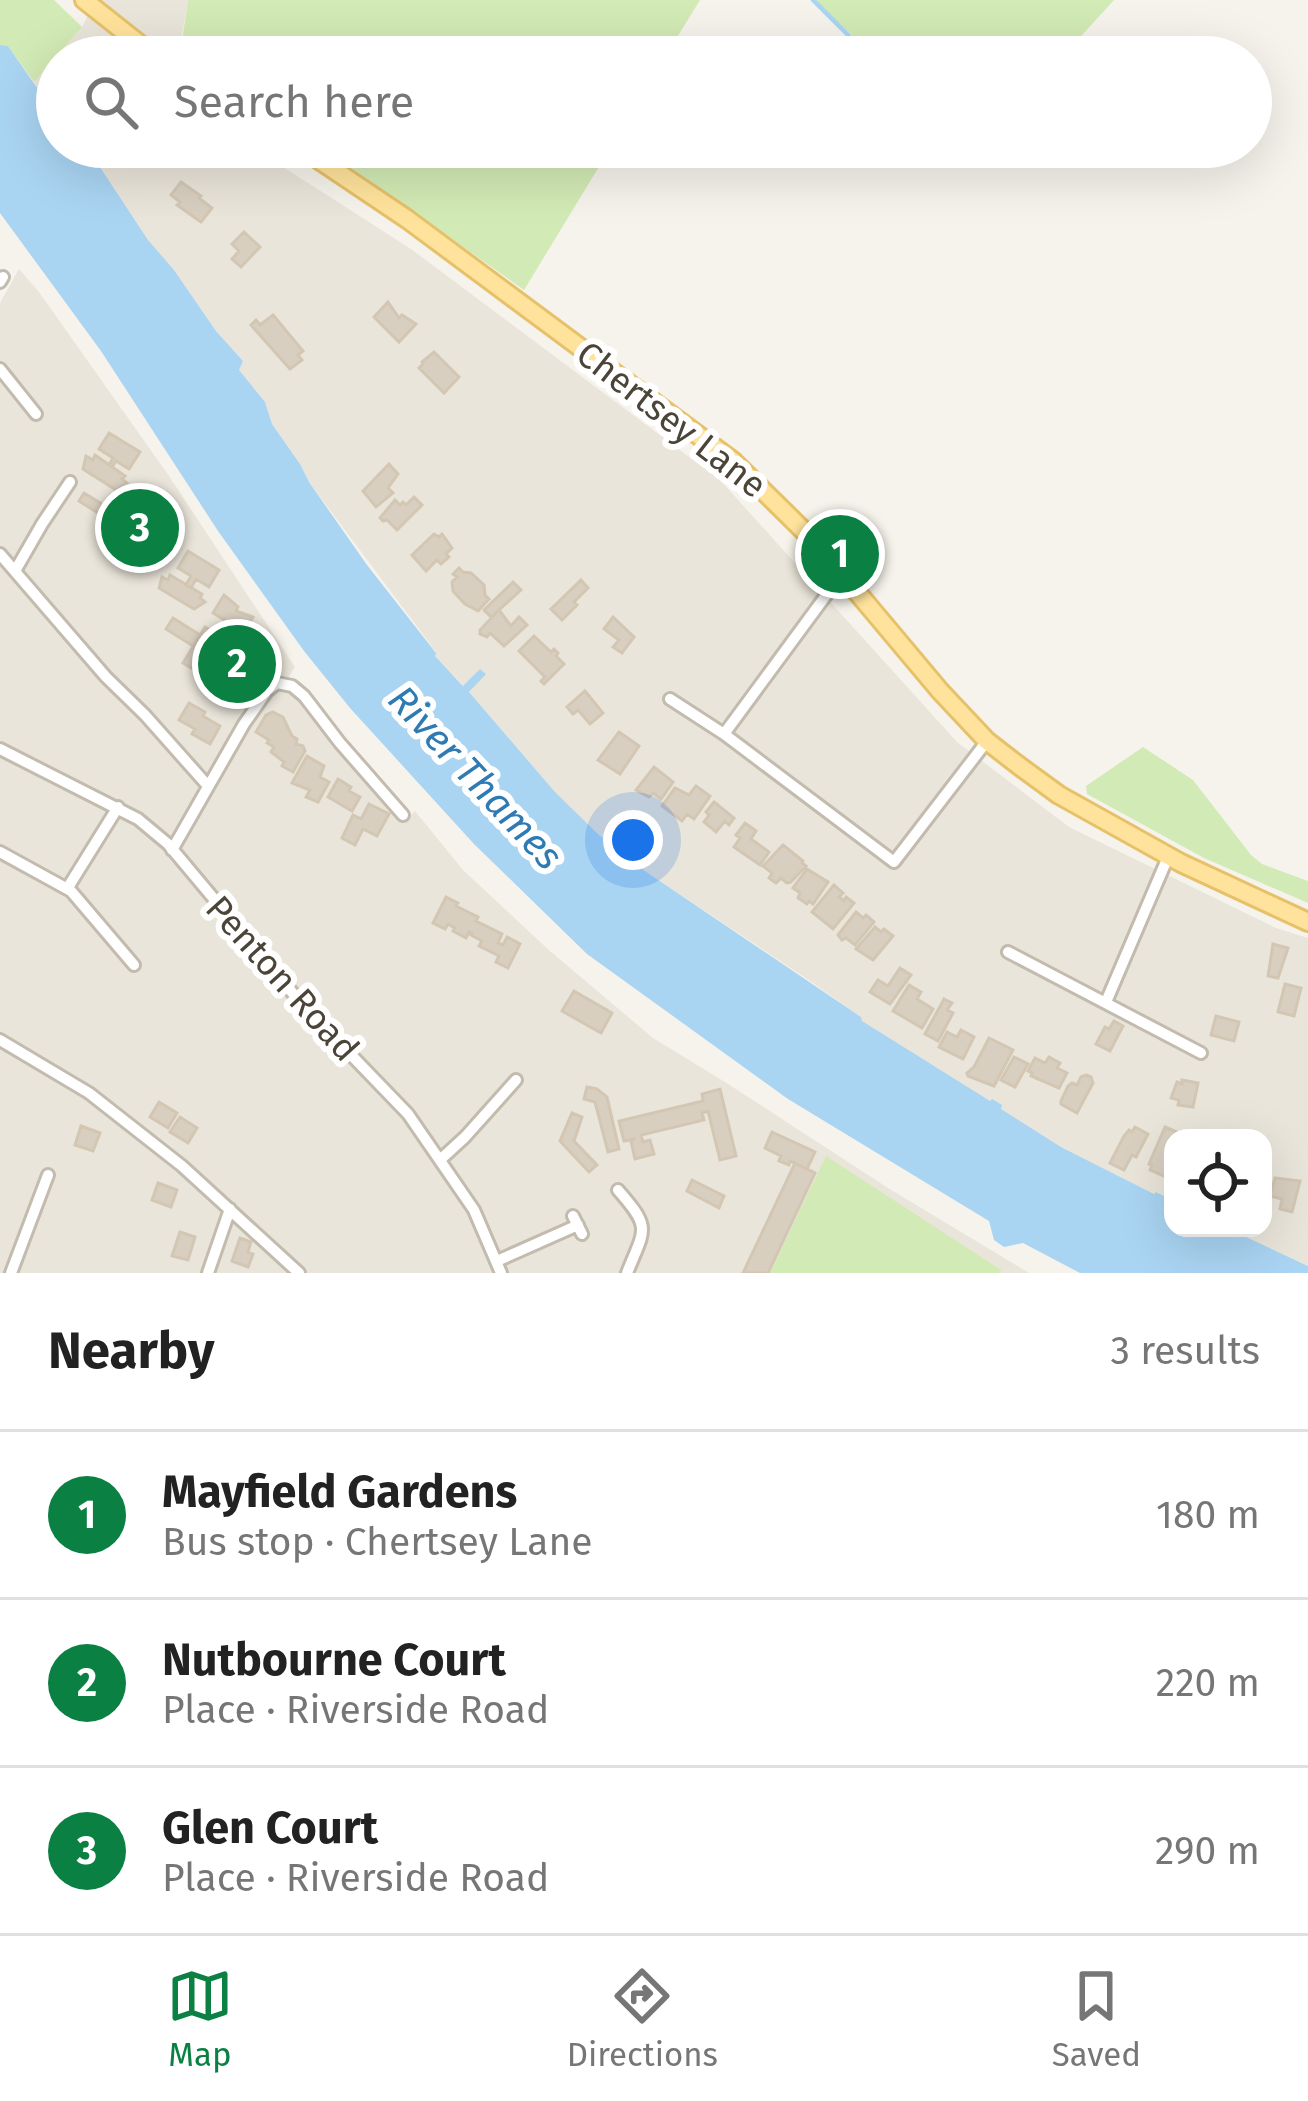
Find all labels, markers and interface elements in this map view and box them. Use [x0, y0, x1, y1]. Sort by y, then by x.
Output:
search box [36, 36, 1272, 168]
icon: search [78, 69, 144, 135]
text: Search here [174, 75, 414, 129]
street label: Chertsey Lane [568, 332, 775, 508]
pin: 3 [101, 483, 179, 573]
pin: 1 [801, 509, 879, 599]
pin: 2 [198, 619, 276, 709]
water label: River Thames [379, 676, 572, 879]
your location [603, 810, 663, 870]
street label: Penton Road [196, 887, 368, 1071]
map controls [1164, 1129, 1272, 1237]
button: locate [1164, 1129, 1272, 1237]
text: Nearby [48, 1320, 214, 1382]
text: 3 results [1110, 1328, 1260, 1374]
text: Mayfield Gardens [162, 1465, 517, 1519]
text: 1 [78, 1492, 96, 1538]
text: 180 m [1156, 1492, 1260, 1538]
text: Bus stop · Chertsey Lane [162, 1519, 593, 1565]
text: Nutbourne Court [162, 1633, 506, 1687]
text: 2 [77, 1660, 97, 1706]
text: 220 m [1156, 1660, 1260, 1706]
text: Place · Riverside Road [162, 1687, 549, 1733]
text: Glen Court [162, 1801, 378, 1855]
text: 3 [77, 1828, 97, 1874]
text: 290 m [1155, 1828, 1260, 1874]
text: Place · Riverside Road [162, 1855, 549, 1901]
tab: Map [167, 1963, 233, 2075]
tab: Directions [567, 1963, 718, 2075]
tab: Saved [1052, 1963, 1141, 2075]

